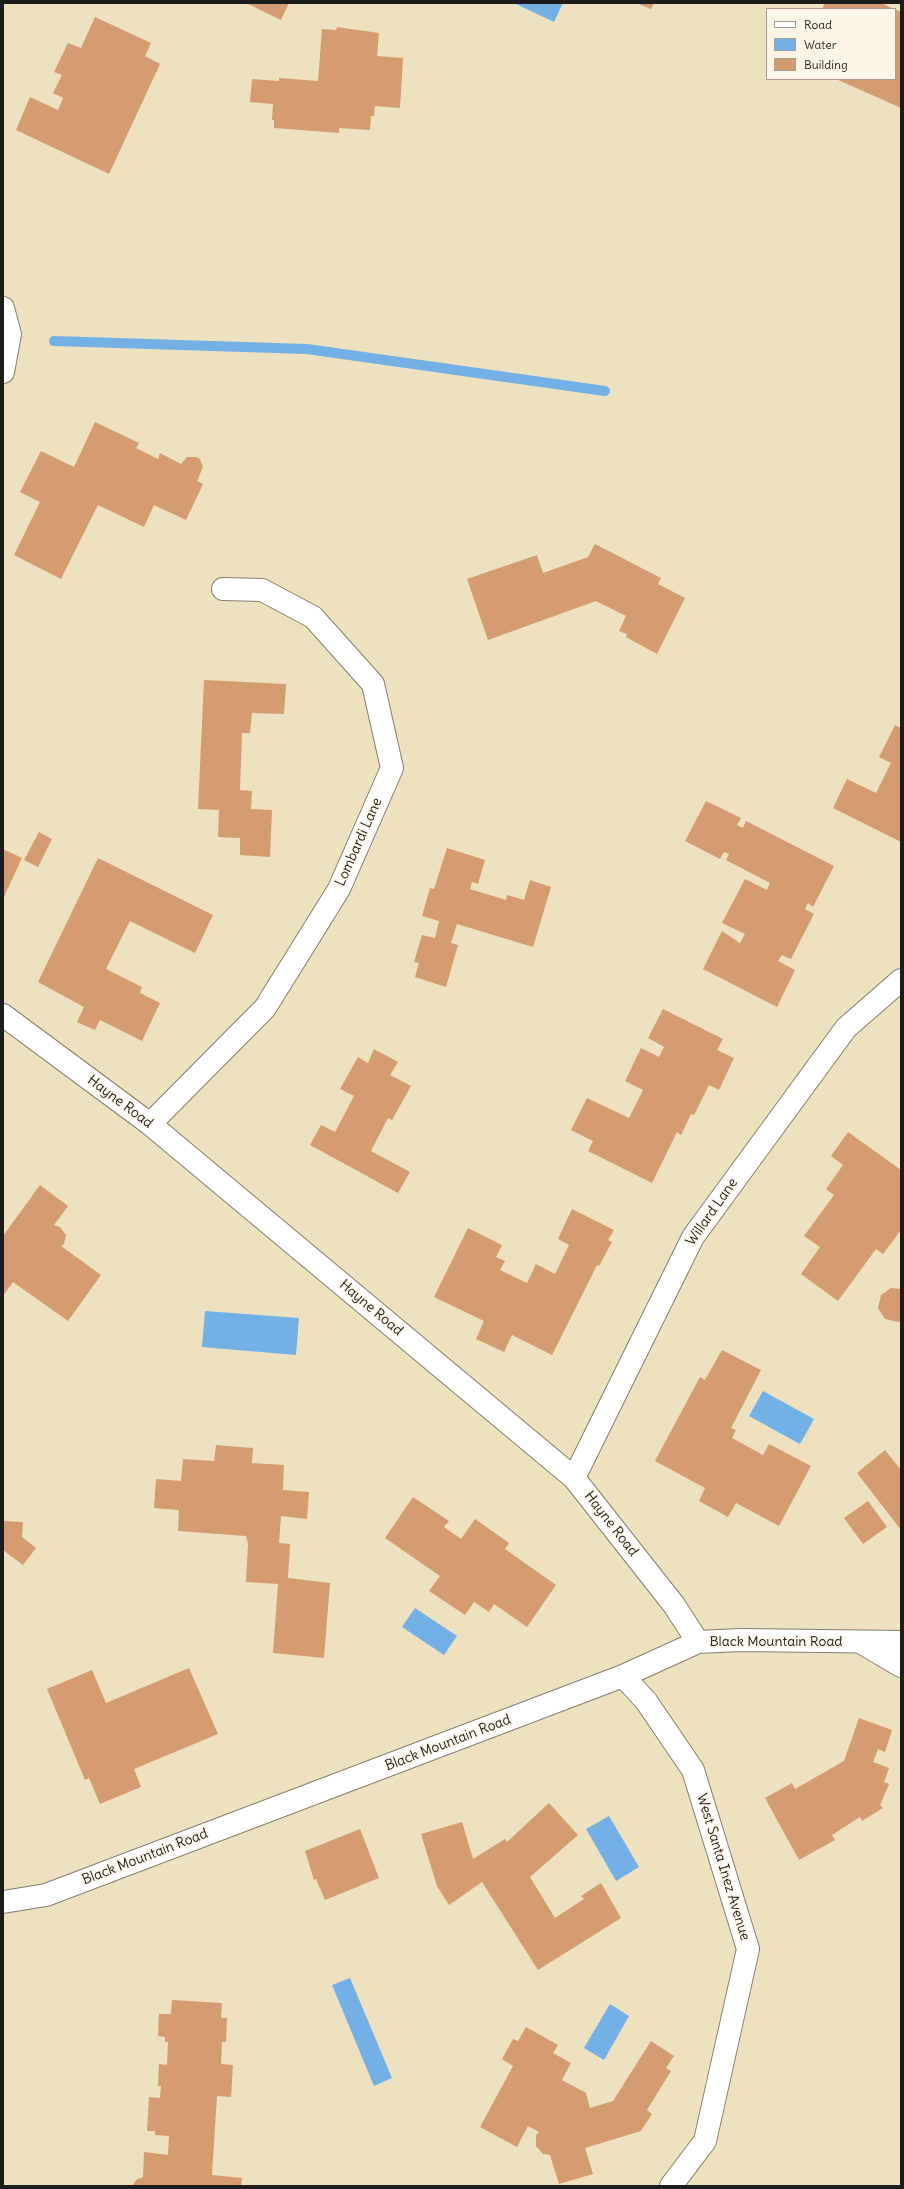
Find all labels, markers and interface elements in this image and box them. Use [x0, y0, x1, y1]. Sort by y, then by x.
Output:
legend [766, 8, 896, 80]
text: Road [804, 17, 832, 32]
text: Water [804, 37, 837, 52]
text: Building [804, 57, 848, 72]
street label: Lombardi Lane [332, 795, 386, 889]
street label: Hayne Road [84, 1072, 156, 1132]
street label: Willard Lane [683, 1175, 741, 1249]
street label: Hayne Road [336, 1277, 406, 1339]
street label: Hayne Road [580, 1488, 642, 1560]
street label: Black Mountain Road [709, 1634, 843, 1650]
street label: Black Mountain Road [383, 1711, 513, 1775]
street label: West Santa Inez Avenue [693, 1792, 753, 1942]
street label: Black Mountain Road [80, 1825, 210, 1889]

